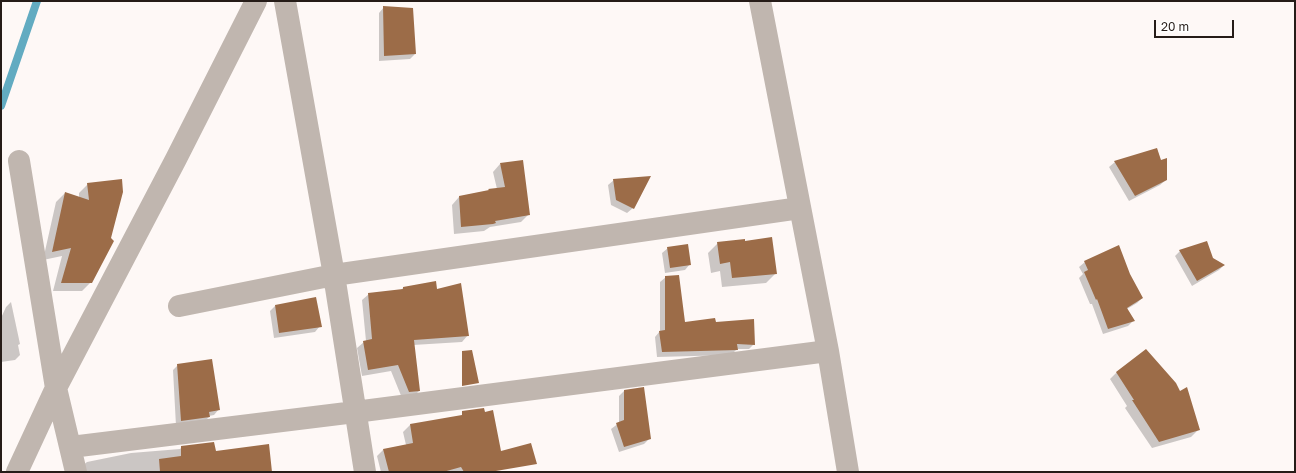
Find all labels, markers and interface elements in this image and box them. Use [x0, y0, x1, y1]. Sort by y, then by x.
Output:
scale bar [1156, 12, 1236, 38]
text: 20 m [1161, 19, 1189, 34]

